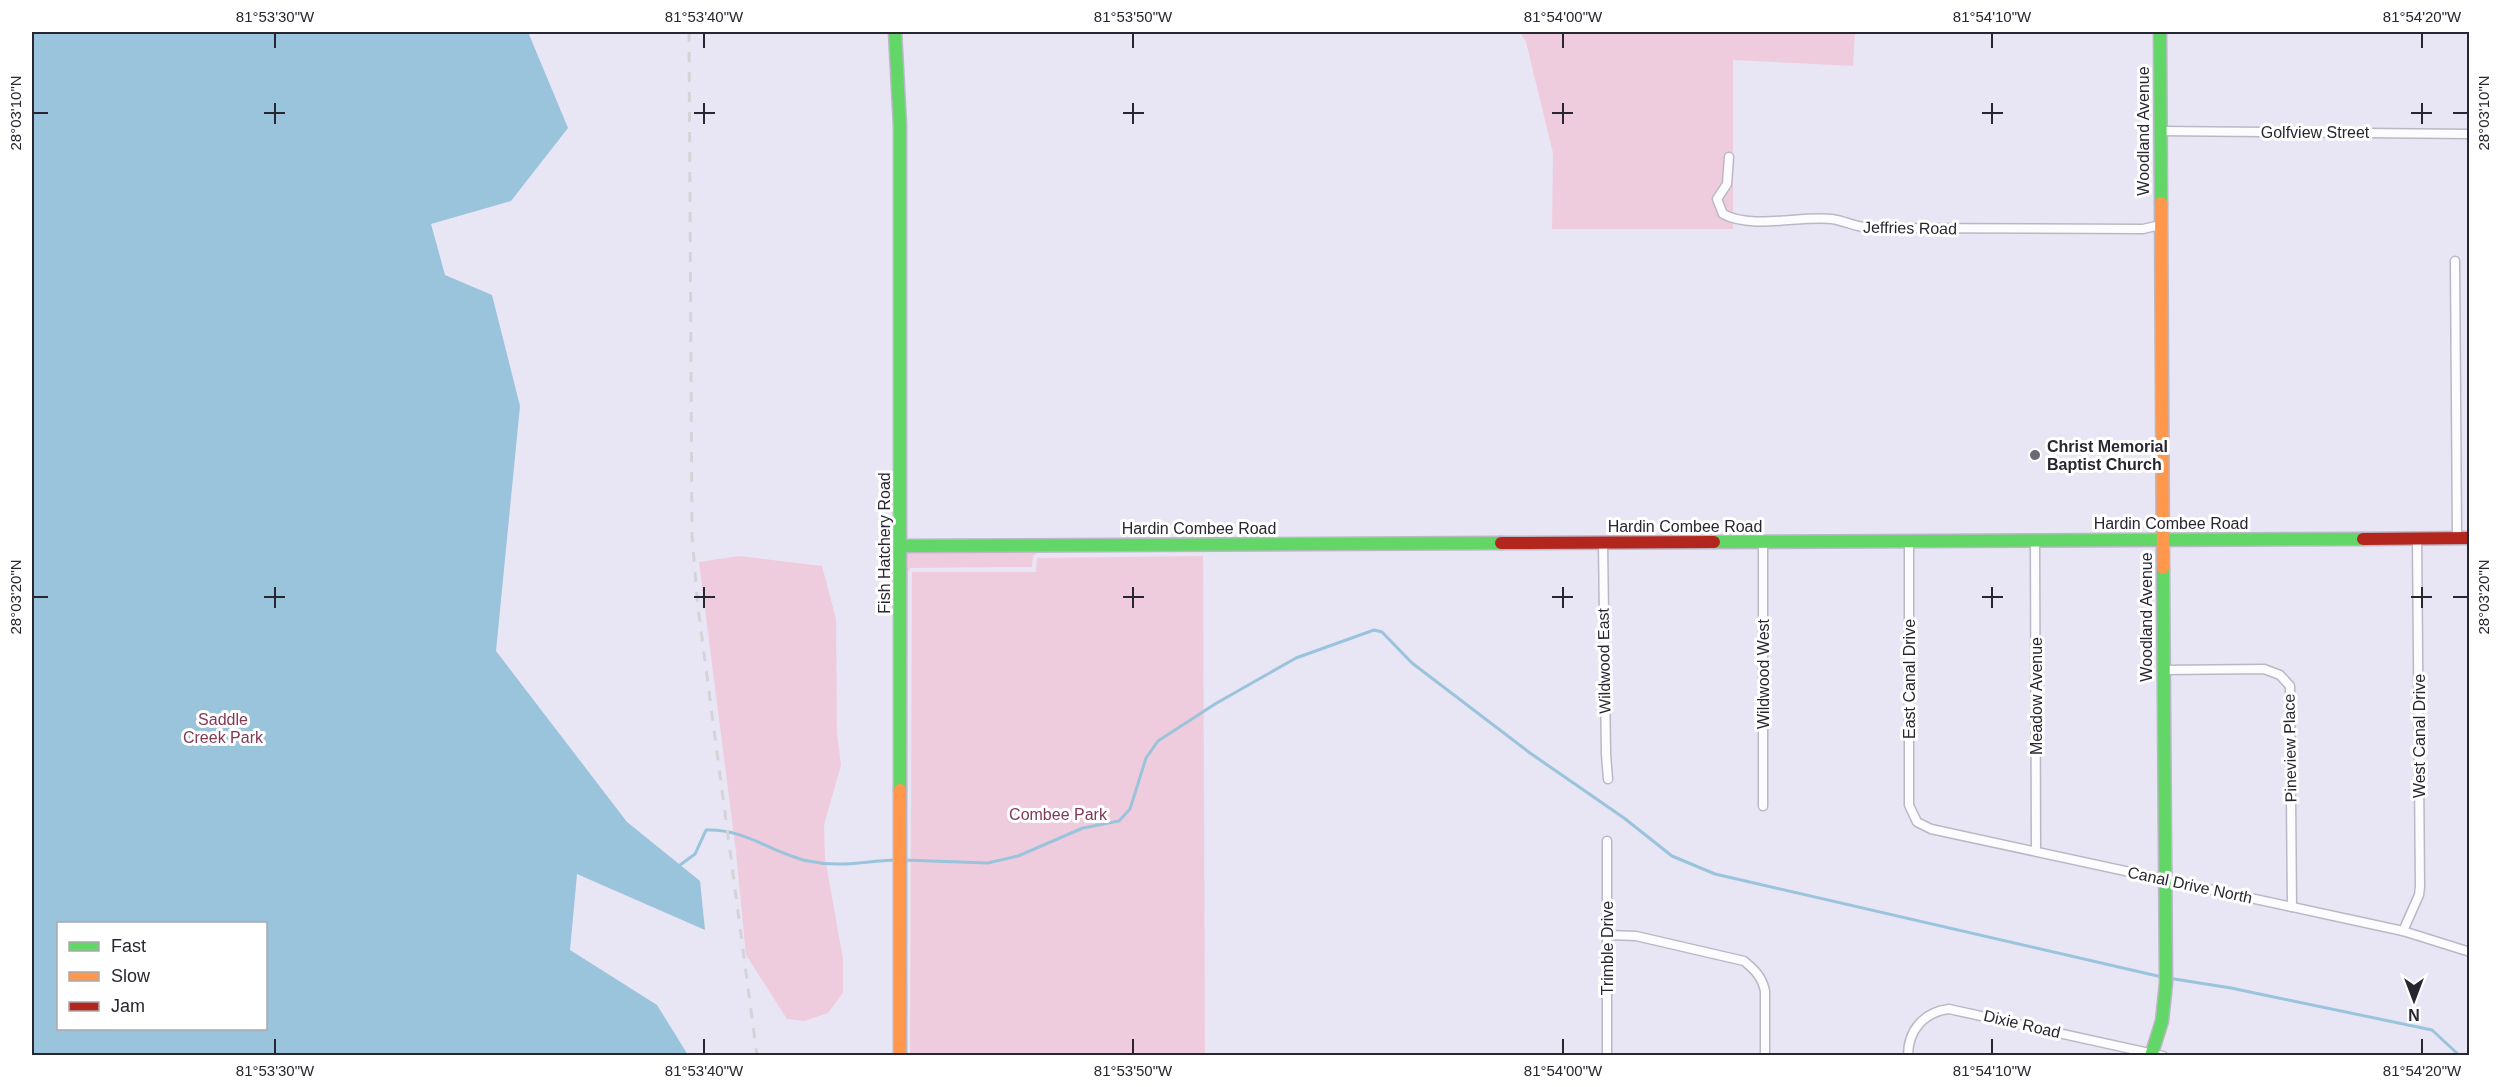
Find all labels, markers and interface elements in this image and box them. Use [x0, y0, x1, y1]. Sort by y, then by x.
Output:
text: 81°53'30"W [236, 8, 315, 25]
text: 81°53'40"W [665, 8, 744, 25]
text: 81°53'50"W [1094, 8, 1173, 25]
text: 81°54'00"W [1524, 8, 1603, 25]
text: 81°54'10"W [1953, 8, 2032, 25]
text: 81°54'20"W [2383, 8, 2462, 25]
street label: Woodland Avenue [2135, 66, 2152, 196]
text: 28°03'10"N [7, 75, 24, 151]
text: 28°03'10"N [2475, 75, 2492, 151]
street label: Golfview Street [2261, 124, 2370, 141]
street label: Jeffries Road [1863, 219, 1957, 237]
place label: Christ Memorial Baptist Church [2047, 438, 2168, 473]
marker: Christ Memorial Baptist Church [2028, 448, 2042, 462]
street label: Fish Hatchery Road [876, 472, 893, 614]
street label: Hardin Combee Road [2094, 515, 2248, 532]
street label: Hardin Combee Road [1608, 518, 1762, 535]
street label: Hardin Combee Road [1122, 520, 1276, 537]
street label: Woodland Avenue [2138, 552, 2155, 682]
text: 28°03'20"N [7, 559, 24, 635]
text: 28°03'20"N [2475, 559, 2492, 635]
street label: Wildwood East [1595, 607, 1613, 714]
street label: Wildwood West [1755, 618, 1772, 729]
street label: East Canal Drive [1901, 619, 1918, 739]
street label: Meadow Avenue [2028, 637, 2045, 755]
street label: West Canal Drive [2411, 674, 2428, 798]
street label: Pineview Place [2281, 694, 2299, 802]
park label: Saddle Creek Park [183, 711, 264, 746]
park label: Combee Park [1009, 806, 1108, 823]
street label: Canal Drive North [2126, 863, 2254, 907]
street label: Trimble Drive [1599, 901, 1616, 995]
legend [57, 922, 267, 1030]
text: Fast [111, 936, 146, 956]
text: Slow [111, 966, 151, 986]
north arrow [2384, 970, 2444, 1030]
text: Jam [111, 996, 145, 1016]
text: N [2408, 1006, 2420, 1023]
street label: Dixie Road [1982, 1007, 2062, 1041]
text: 81°53'30"W [236, 1062, 315, 1079]
text: 81°53'40"W [665, 1062, 744, 1079]
text: 81°53'50"W [1094, 1062, 1173, 1079]
text: 81°54'00"W [1524, 1062, 1603, 1079]
text: 81°54'10"W [1953, 1062, 2032, 1079]
text: 81°54'20"W [2383, 1062, 2462, 1079]

